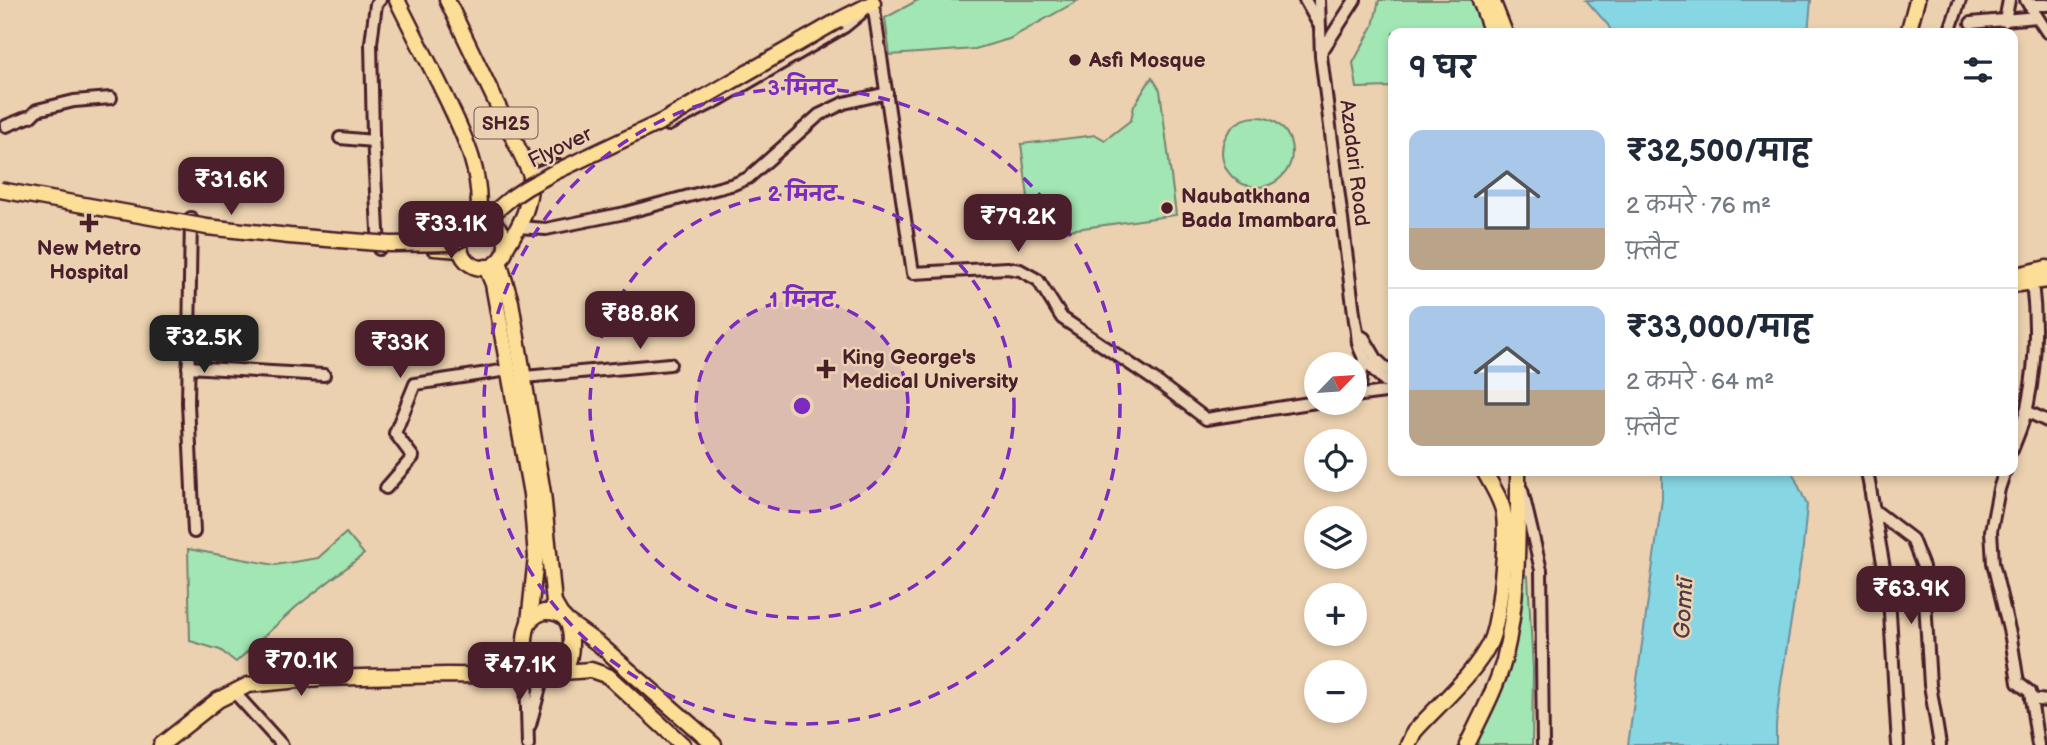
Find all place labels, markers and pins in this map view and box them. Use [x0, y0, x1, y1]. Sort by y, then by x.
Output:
place label: Asfi Mosque [1088, 48, 1206, 73]
marker: Asfi Mosque [1067, 52, 1083, 68]
pin: ₹31.6K [174, 158, 288, 217]
place label: Naubatkhana Bada Imambara [1181, 184, 1337, 233]
pin: ₹79.2K [961, 194, 1075, 254]
marker: Naubatkhana Bada Imambara [1159, 200, 1175, 216]
pin: ₹33.1K [394, 202, 508, 261]
marker: New Metro Hospital [79, 213, 99, 233]
place label: New Metro Hospital [37, 236, 141, 285]
pin: ₹88.8K [583, 292, 697, 351]
pin: ₹32.5K [147, 316, 261, 375]
pin: ₹33K [359, 320, 441, 380]
place label: King George's Medical University [842, 345, 1018, 394]
marker: King George's Medical University [816, 359, 836, 379]
centre of rings [790, 394, 814, 418]
pin: ₹63.9K [1854, 566, 1968, 626]
pin: ₹70.1K [244, 638, 358, 698]
pin: ₹47.1K [463, 642, 577, 702]

